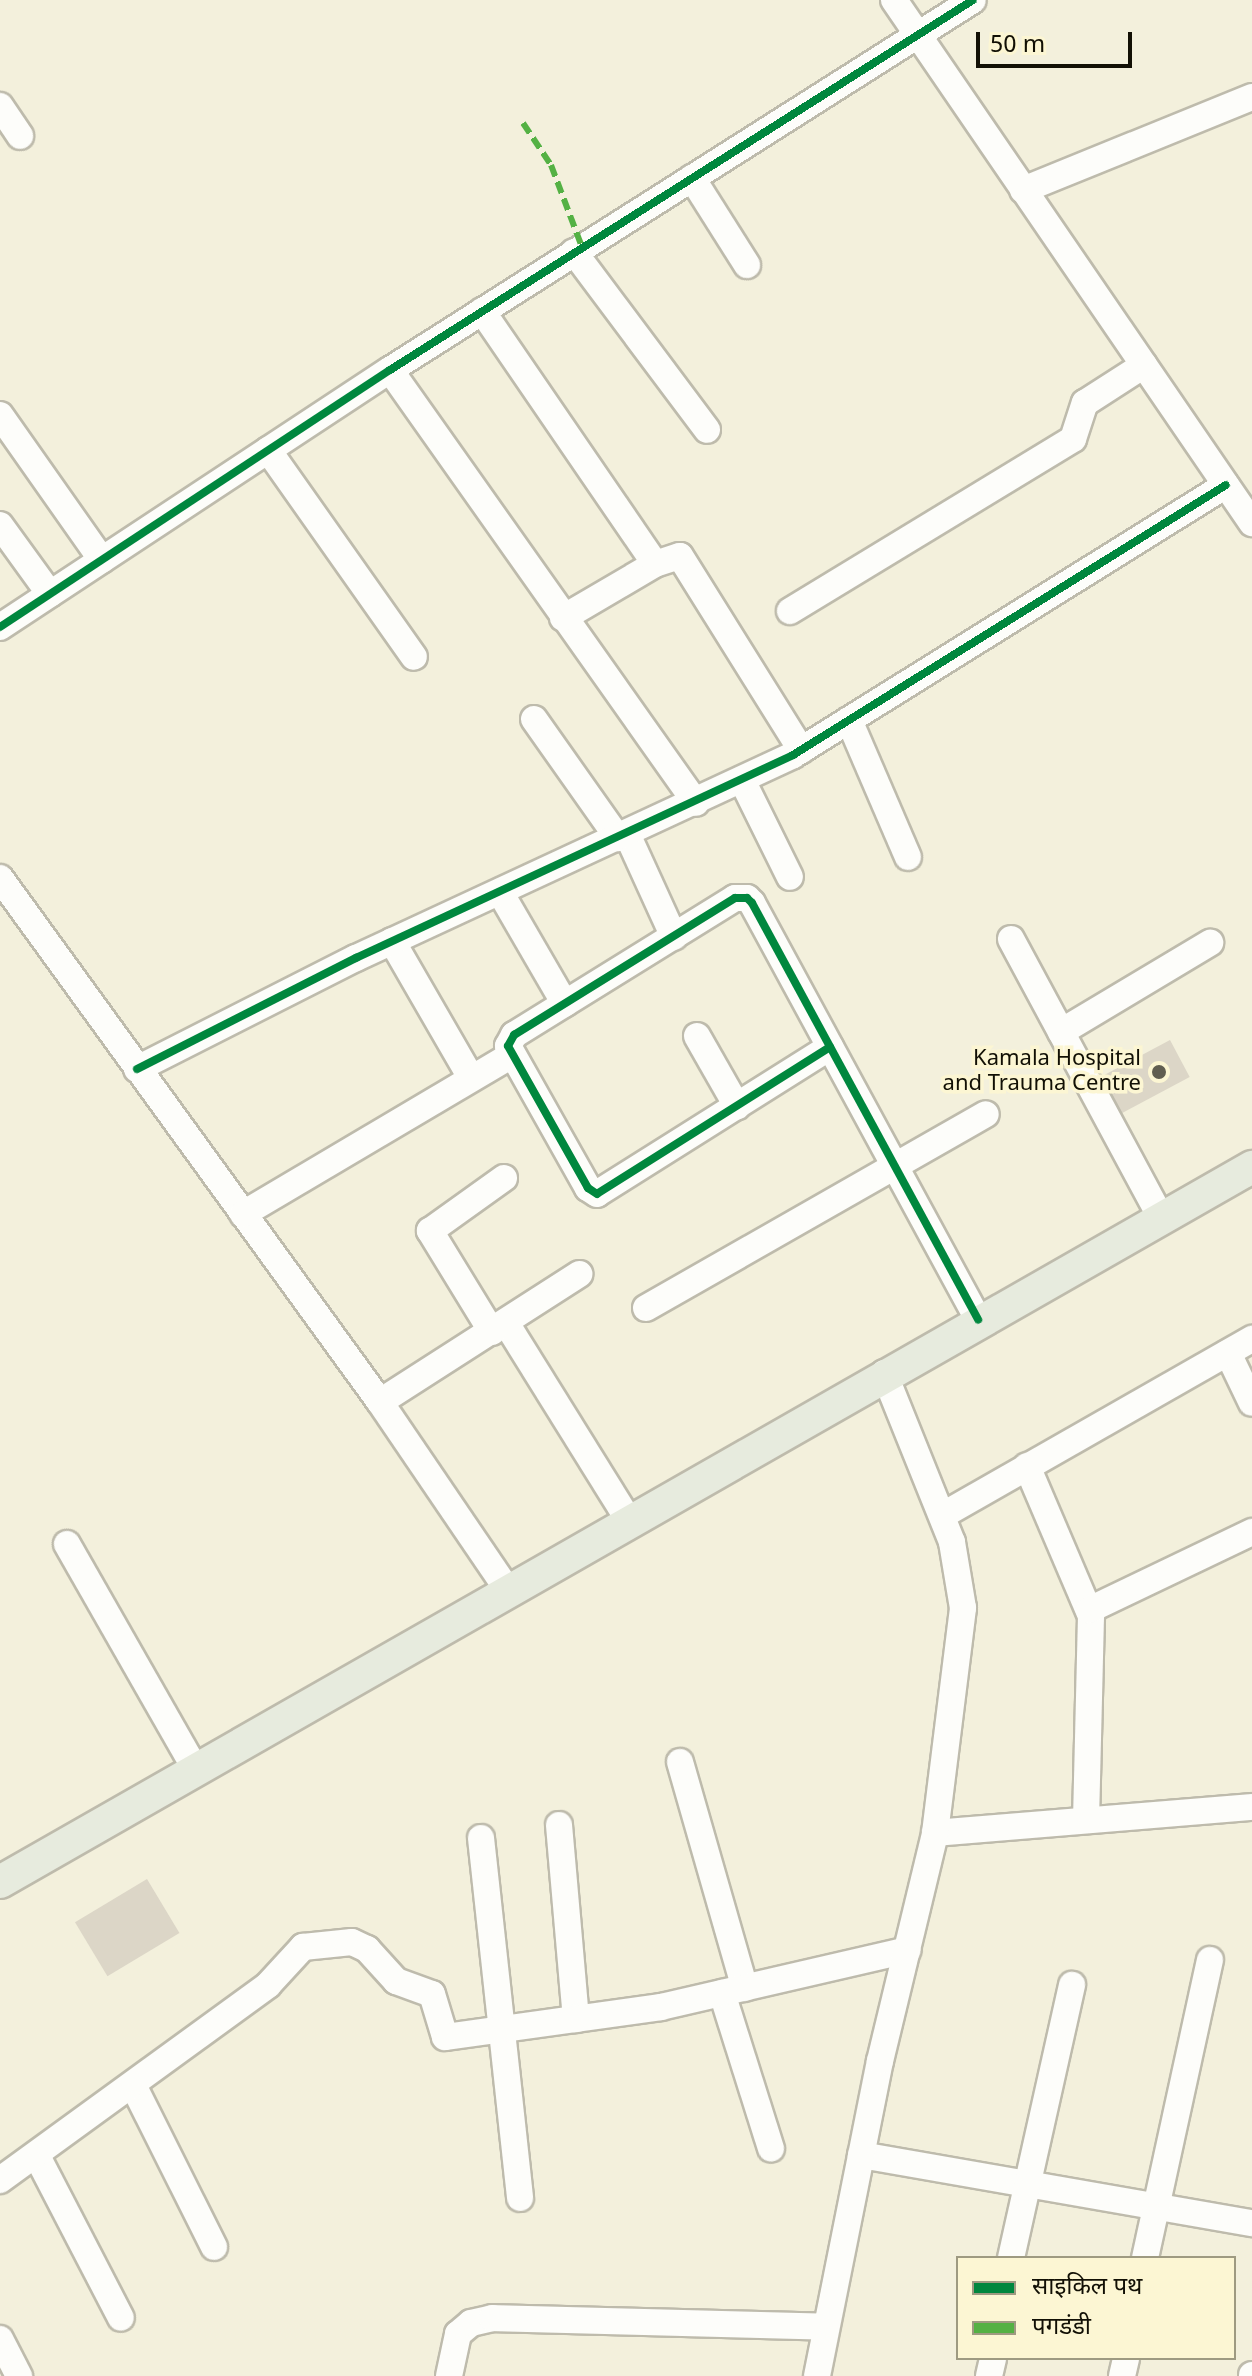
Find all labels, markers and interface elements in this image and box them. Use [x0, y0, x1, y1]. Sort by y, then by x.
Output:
scale bar [980, 16, 1136, 66]
text: 50 m [990, 30, 1045, 62]
place label: Kamala Hospital and Trauma Centre [943, 1046, 1141, 1098]
marker: Kamala Hospital and Trauma Centre [1148, 1061, 1170, 1083]
legend [956, 2256, 1236, 2360]
text: साइकिल पथ [1032, 2272, 1142, 2304]
text: पगडंडी [1032, 2312, 1091, 2344]

